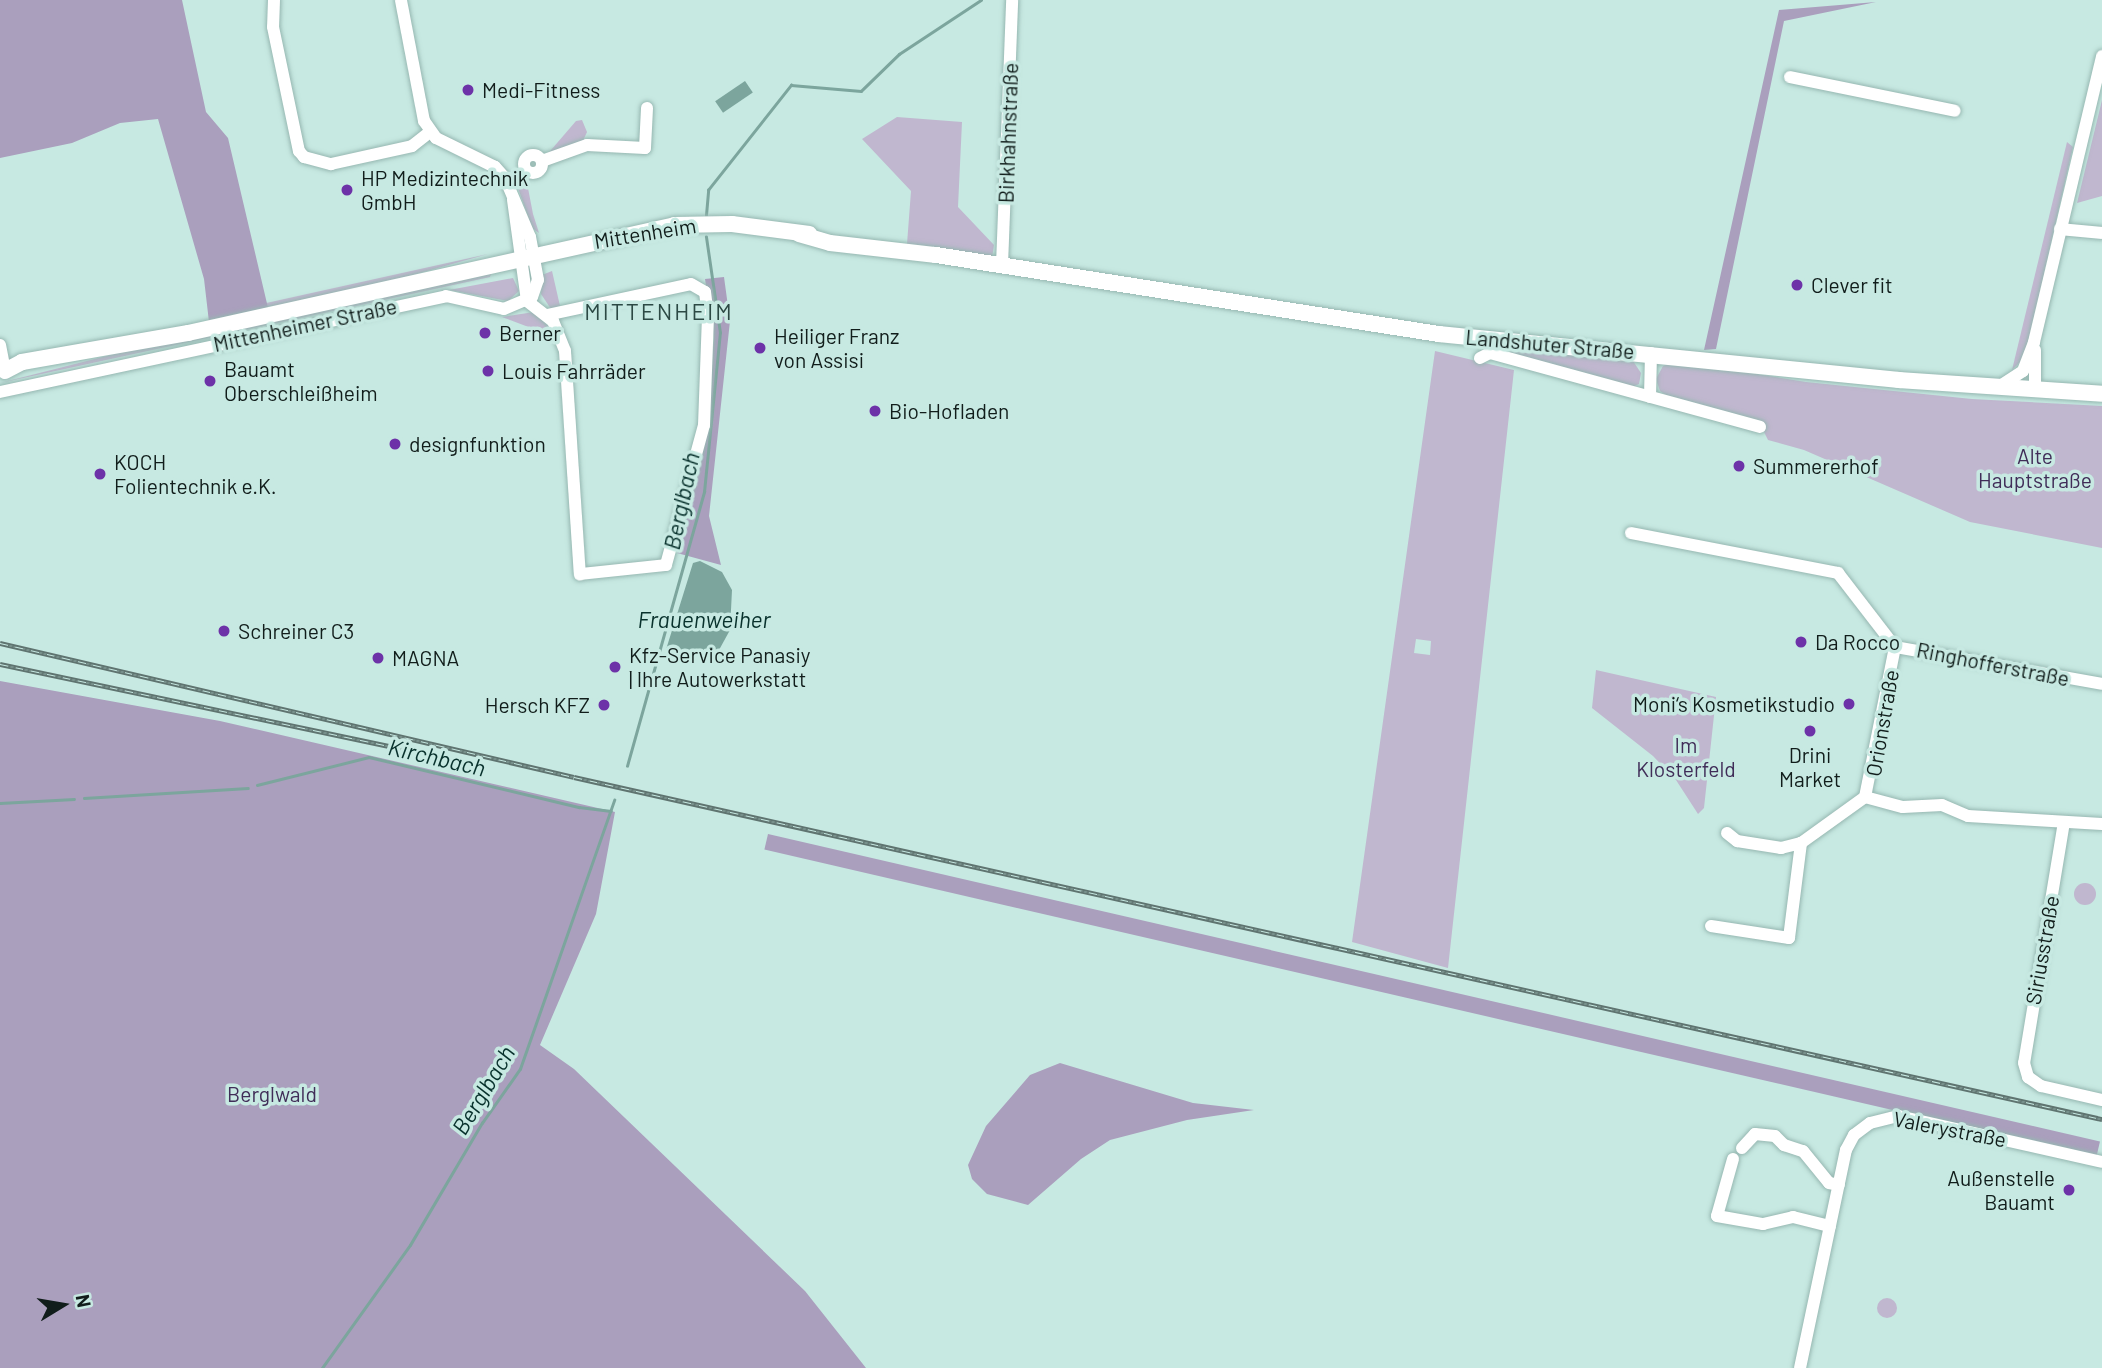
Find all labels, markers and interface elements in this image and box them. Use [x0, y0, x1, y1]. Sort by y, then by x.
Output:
street label: Birkhahnstraße [993, 62, 1023, 204]
place label: Medi-Fitness [482, 77, 600, 103]
marker: Medi-Fitness [460, 82, 476, 98]
place label: HP Medizintechnik GmbH [361, 165, 528, 215]
marker: HP Medizintechnik GmbH [339, 182, 355, 198]
street label: Mittenheim [592, 213, 698, 253]
place label: Clever fit [1811, 272, 1893, 298]
marker: Clever fit [1789, 277, 1805, 293]
street label: Mittenheimer Straße [211, 293, 399, 357]
district label: MITTENHEIM [586, 297, 732, 325]
place label: Berner [499, 320, 561, 346]
place label: Heiliger Franz von Assisi [774, 323, 899, 373]
street label: Landshuter Straße [1464, 324, 1636, 364]
marker: Berner [477, 325, 493, 341]
marker: Heiliger Franz von Assisi [752, 340, 768, 356]
place label: Bauamt Oberschleißheim [224, 356, 378, 406]
place label: Louis Fahrräder [502, 358, 646, 384]
marker: Louis Fahrräder [480, 363, 496, 379]
marker: Bauamt Oberschleißheim [202, 373, 218, 389]
place label: Bio-Hofladen [889, 398, 1009, 424]
marker: Bio-Hofladen [867, 403, 883, 419]
place label: designfunktion [409, 431, 546, 457]
marker: designfunktion [387, 436, 403, 452]
park label: Alte Hauptstraße [1978, 443, 2092, 493]
place label: KOCH Folientechnik e.K. [114, 449, 277, 499]
water label: Berglbach [657, 450, 705, 552]
place label: Summererhof [1753, 453, 1879, 479]
marker: Summererhof [1731, 458, 1747, 474]
marker: KOCH Folientechnik e.K. [92, 466, 108, 482]
water label: Frauenweiher [637, 605, 771, 633]
place label: Schreiner C3 [238, 618, 354, 644]
marker: Schreiner C3 [216, 623, 232, 639]
place label: Da Rocco [1815, 629, 1900, 655]
marker: Da Rocco [1793, 634, 1809, 650]
street label: Ringhofferstraße [1915, 637, 2071, 691]
place label: Kfz-Service Panasiy | Ihre Autowerkstatt [629, 642, 810, 692]
place label: MAGNA [392, 645, 459, 671]
marker: MAGNA [370, 650, 386, 666]
marker: Kfz-Service Panasiy | Ihre Autowerkstatt [607, 659, 623, 675]
street label: Orionstraße [1860, 668, 1904, 778]
place label: Moni‘s Kosmetikstudio [1633, 691, 1835, 717]
place label: Hersch KFZ [485, 692, 590, 718]
marker: Moni‘s Kosmetikstudio [1841, 696, 1857, 712]
marker: Hersch KFZ [596, 697, 612, 713]
marker: Drini Market [1802, 723, 1818, 739]
water label: Kirchbach [386, 732, 488, 782]
park label: Im Klosterfeld [1636, 732, 1736, 782]
place label: Drini Market [1779, 742, 1841, 792]
street label: Siriusstraße [2020, 893, 2064, 1007]
water label: Berglbach [446, 1041, 520, 1139]
park label: Berglwald [227, 1081, 317, 1107]
street label: Valerystraße [1891, 1106, 2009, 1152]
place label: Außenstelle Bauamt [1947, 1165, 2055, 1215]
marker: Außenstelle Bauamt [2061, 1182, 2077, 1198]
north arrow [28, 1270, 98, 1340]
text: N [72, 1292, 97, 1309]

